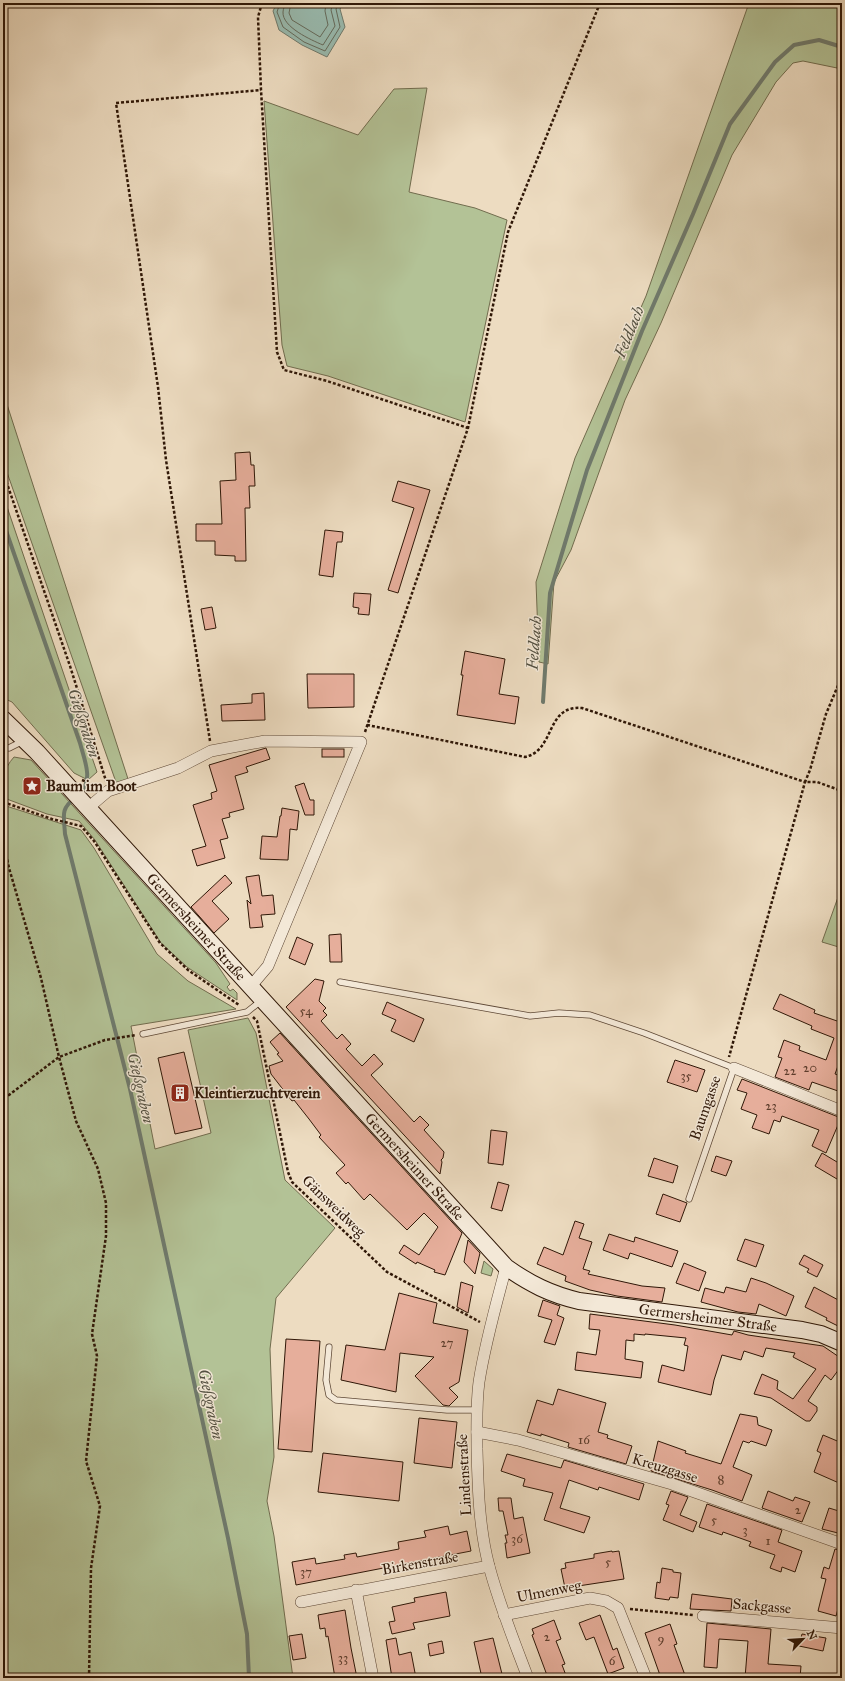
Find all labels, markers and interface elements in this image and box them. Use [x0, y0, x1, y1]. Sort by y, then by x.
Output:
water label: Feldlach [610, 303, 648, 361]
water label: Feldlach [523, 615, 545, 672]
water label: Gießgraben [64, 686, 104, 761]
place icon: Baum im Boot [21, 775, 43, 797]
place label: Baum im Boot [46, 777, 137, 795]
street label: Germersheimer Straße [143, 869, 250, 984]
house number: 54 [300, 1003, 313, 1019]
water label: Gießgraben [124, 1051, 158, 1126]
house number: 20 [803, 1060, 817, 1076]
house number: 22 [784, 1063, 797, 1079]
house number: 35 [680, 1068, 692, 1084]
street label: Baumgasse [686, 1073, 724, 1143]
building icon: Kleintierzuchtverein [169, 1082, 191, 1104]
place label: Kleintierzuchtverein [194, 1084, 321, 1102]
house number: 23 [765, 1098, 777, 1114]
street label: Germersheimer Straße [361, 1109, 468, 1224]
street label: Gänsweidweg [299, 1171, 370, 1241]
street label: Germersheimer Straße [638, 1300, 778, 1336]
house number: 27 [441, 1335, 454, 1351]
water label: Gießgraben [194, 1367, 228, 1442]
house number: 16 [578, 1432, 590, 1448]
street label: Lindenstraße [453, 1434, 475, 1516]
street label: Kreuzgasse [630, 1449, 700, 1487]
house number: 8 [718, 1472, 725, 1488]
house number: 2 [795, 1502, 802, 1518]
house number: 5 [711, 1512, 717, 1528]
house number: 3 [742, 1522, 748, 1538]
house number: 36 [511, 1531, 523, 1547]
house number: 1 [765, 1533, 771, 1549]
street label: Birkenstraße [380, 1547, 460, 1579]
house number: 5 [605, 1554, 611, 1570]
house number: 37 [300, 1564, 312, 1580]
street label: Ulmenweg [515, 1576, 584, 1606]
street label: Sackgasse [732, 1594, 792, 1618]
north arrow [783, 1619, 823, 1659]
text: N [804, 1628, 820, 1643]
house number: 2 [544, 1629, 551, 1645]
house number: 9 [658, 1631, 665, 1647]
house number: 33 [338, 1650, 348, 1666]
house number: 6 [609, 1653, 616, 1669]

